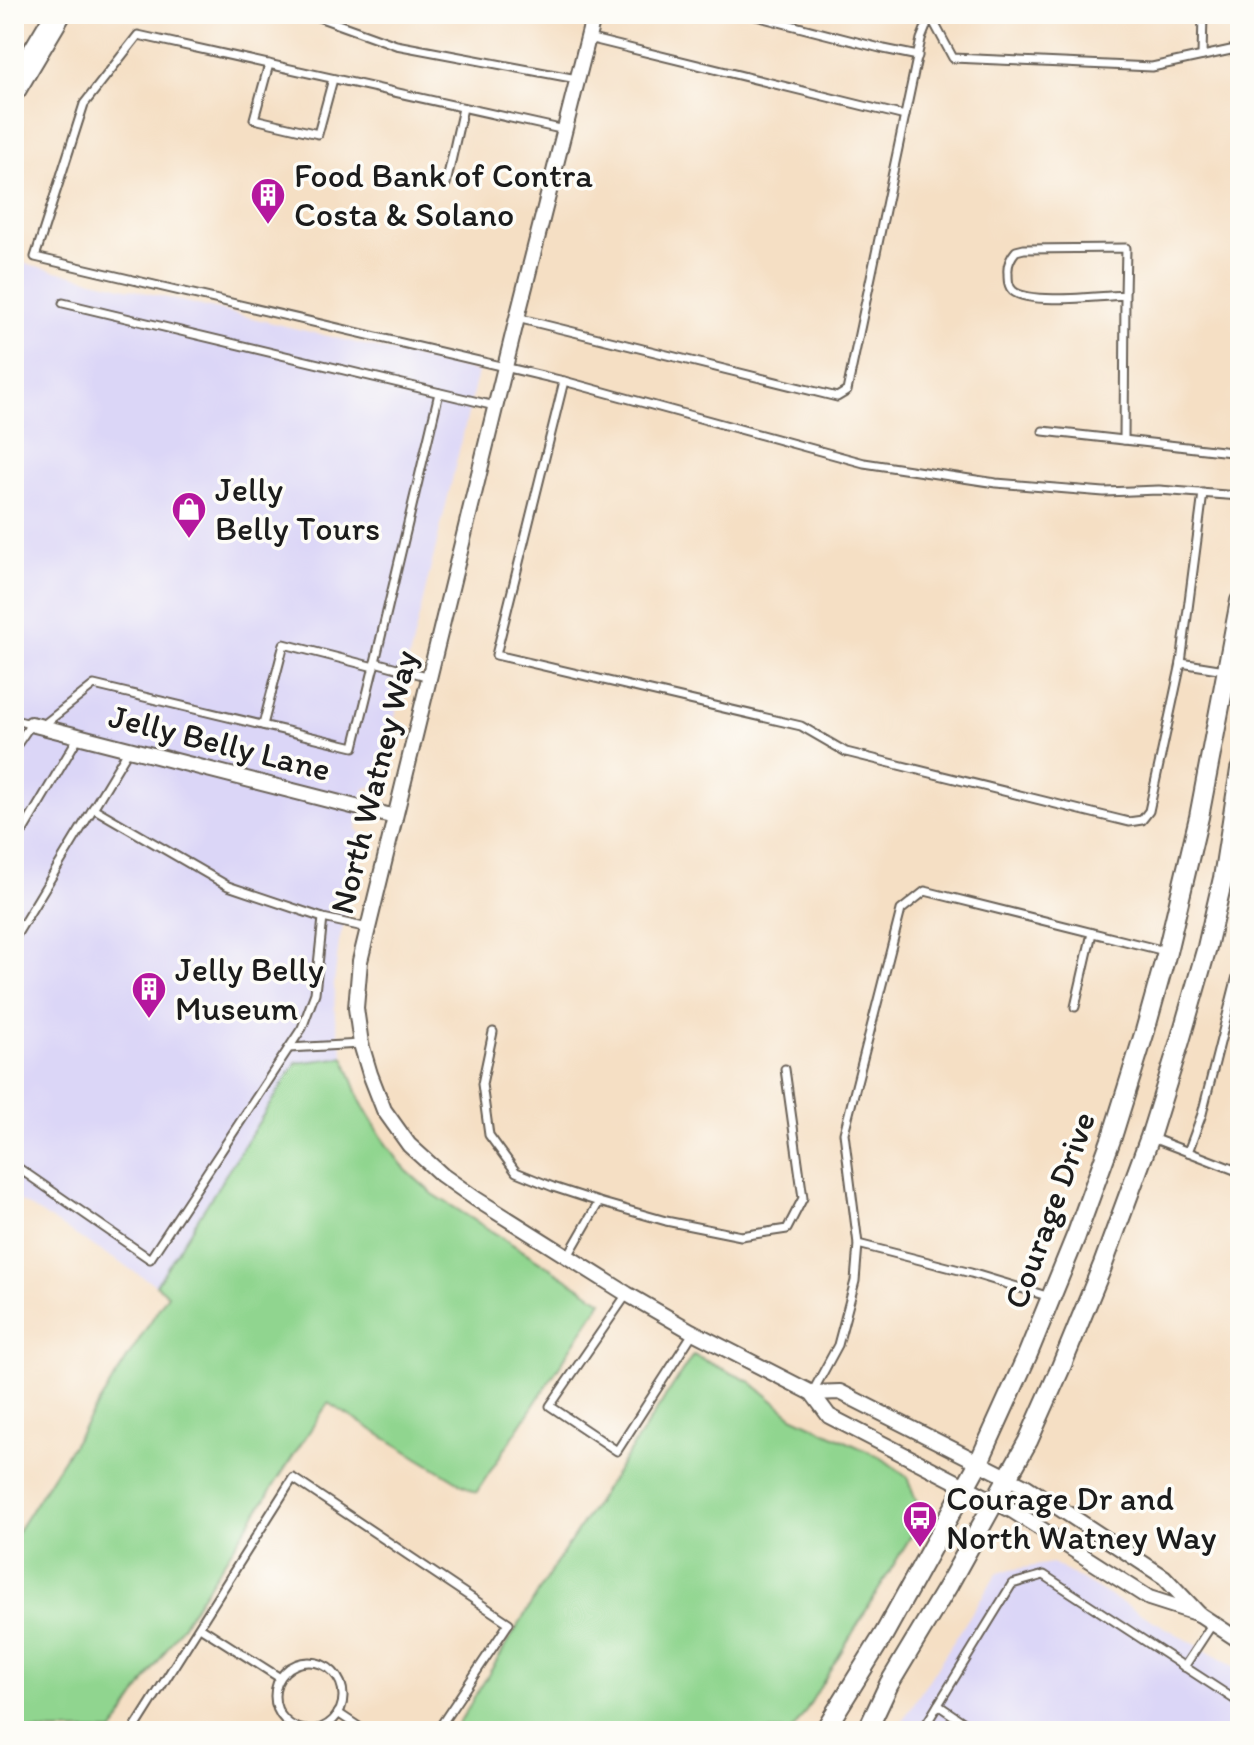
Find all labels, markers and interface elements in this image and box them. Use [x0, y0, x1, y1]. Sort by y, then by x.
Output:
place label: Food Bank of Contra Costa & Solano [294, 155, 593, 235]
building icon: Food Bank of Contra Costa & Solano [249, 176, 287, 226]
place label: Jelly Belly Tours [215, 469, 380, 549]
shop icon: Jelly Belly Tours [170, 490, 208, 540]
street label: North Watney Way [321, 646, 426, 918]
street label: Jelly Belly Lane [105, 695, 335, 790]
place label: Jelly Belly Museum [175, 949, 324, 1029]
building icon: Jelly Belly Museum [130, 970, 168, 1020]
street label: Courage Drive [995, 1106, 1104, 1314]
place label: Courage Dr and North Watney Way [946, 1478, 1216, 1558]
bus stop icon: Courage Dr and North Watney Way [901, 1499, 939, 1549]

